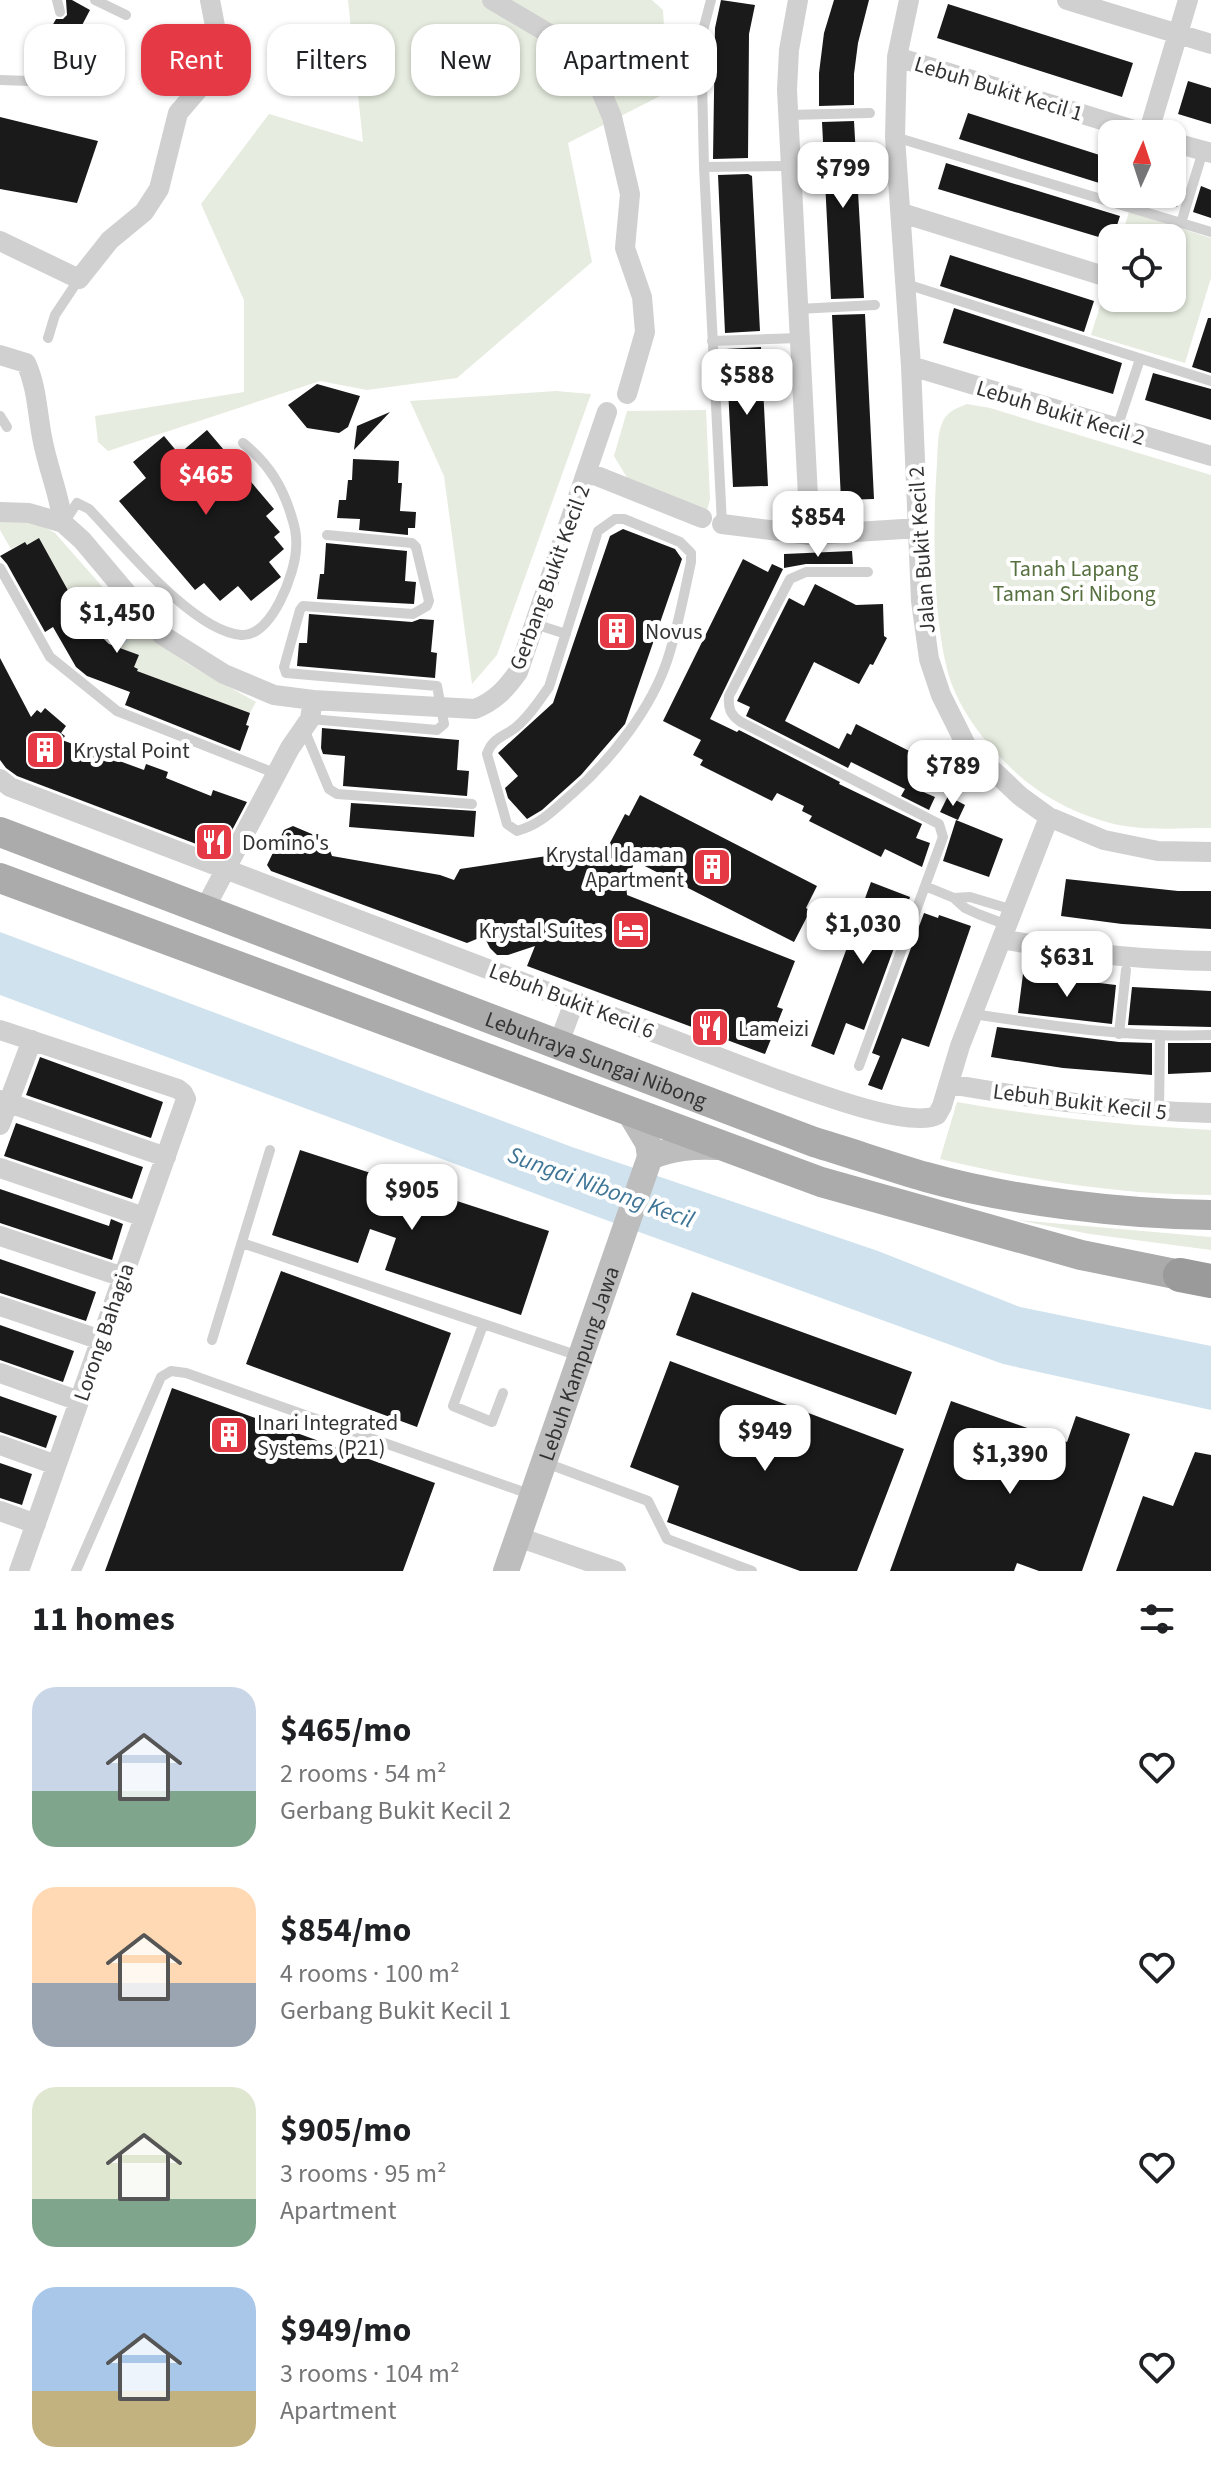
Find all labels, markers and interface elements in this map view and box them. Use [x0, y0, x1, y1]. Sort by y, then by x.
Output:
chip: Buy [24, 24, 125, 96]
chip: Rent [141, 24, 251, 96]
chip: Filters [267, 24, 395, 96]
chip: New [411, 24, 520, 96]
chip: Apartment [536, 24, 717, 96]
street label: Lebuh Bukit Kecil 1 [910, 48, 1087, 130]
north arrow [1098, 120, 1186, 208]
map controls [1098, 120, 1186, 312]
pin: $799 [796, 142, 890, 210]
text: $799 [816, 149, 870, 186]
button: locate [1098, 224, 1186, 312]
pin: $588 [700, 349, 794, 417]
text: $588 [720, 356, 774, 393]
street label: Lebuh Bukit Kecil 2 [972, 372, 1149, 454]
pin: $465 [159, 449, 253, 517]
text: $465 [179, 456, 233, 493]
street label: Jalan Bukit Kecil 2 [900, 465, 944, 635]
street label: Gerbang Bukit Kecil 2 [501, 480, 598, 675]
pin: $854 [771, 491, 865, 559]
text: $854 [791, 498, 845, 535]
park label: Tanah Lapang Taman Sri Nibong [992, 553, 1156, 610]
pin: $1,450 [52, 587, 182, 655]
text: $1,450 [79, 594, 155, 631]
building icon: Novus [596, 610, 638, 652]
place label: Novus [645, 616, 703, 648]
building icon: Krystal Point [24, 729, 66, 771]
place label: Krystal Point [73, 735, 190, 767]
pin: $789 [906, 740, 1000, 808]
text: $789 [926, 747, 980, 784]
restaurant icon: Domino's [193, 821, 235, 863]
place label: Domino's [242, 827, 329, 859]
place label: Krystal Idaman Apartment [546, 839, 685, 896]
building icon: Krystal Idaman Apartment [691, 846, 733, 888]
pin: $1,030 [798, 898, 928, 966]
text: $1,030 [825, 905, 901, 942]
hotel icon: Krystal Suites [610, 909, 652, 951]
place label: Krystal Suites [479, 915, 603, 947]
pin: $631 [1020, 931, 1114, 999]
text: $631 [1040, 938, 1094, 975]
street label: Lebuh Bukit Kecil 6 [484, 955, 659, 1047]
street label: Lebuhraya Sungai Nibong [480, 1003, 712, 1117]
restaurant icon: Lameizi [689, 1007, 731, 1049]
place label: Lameizi [738, 1013, 809, 1045]
street label: Lebuh Bukit Kecil 5 [991, 1075, 1169, 1129]
water label: Sungai Nibong Kecil [503, 1138, 699, 1237]
pin: $905 [365, 1164, 459, 1232]
text: $905 [385, 1171, 439, 1208]
street label: Lorong Bahagia [65, 1259, 142, 1406]
street label: Lebuh Kampung Jawa [531, 1262, 628, 1465]
pin: $949 [718, 1405, 812, 1473]
place label: Inari Integrated Systems (P21) [257, 1407, 398, 1464]
text: $949 [738, 1412, 792, 1449]
building icon: Inari Integrated Systems (P21) [208, 1414, 250, 1456]
pin: $1,390 [945, 1428, 1075, 1496]
text: $1,390 [972, 1435, 1048, 1472]
text: 11 homes [32, 1595, 175, 1644]
icon: filters [1135, 1597, 1179, 1641]
text: $465/mo [280, 1706, 411, 1755]
icon: home [96, 1719, 192, 1815]
icon: heart [1135, 1745, 1179, 1789]
text: 2 rooms · 54 m² [280, 1755, 447, 1792]
text: Gerbang Bukit Kecil 2 [280, 1792, 511, 1829]
text: $854/mo [280, 1906, 411, 1955]
icon: home [96, 1919, 192, 2015]
icon: heart [1135, 1945, 1179, 1989]
text: 4 rooms · 100 m² [280, 1955, 459, 1992]
text: Gerbang Bukit Kecil 1 [280, 1992, 511, 2029]
text: $905/mo [280, 2106, 411, 2155]
icon: home [96, 2119, 192, 2215]
icon: heart [1135, 2145, 1179, 2189]
text: 3 rooms · 95 m² [280, 2155, 447, 2192]
text: Apartment [280, 2192, 397, 2229]
text: $949/mo [280, 2306, 411, 2355]
icon: home [96, 2319, 192, 2415]
icon: heart [1135, 2345, 1179, 2389]
text: 3 rooms · 104 m² [280, 2355, 459, 2392]
text: Apartment [280, 2392, 397, 2429]

